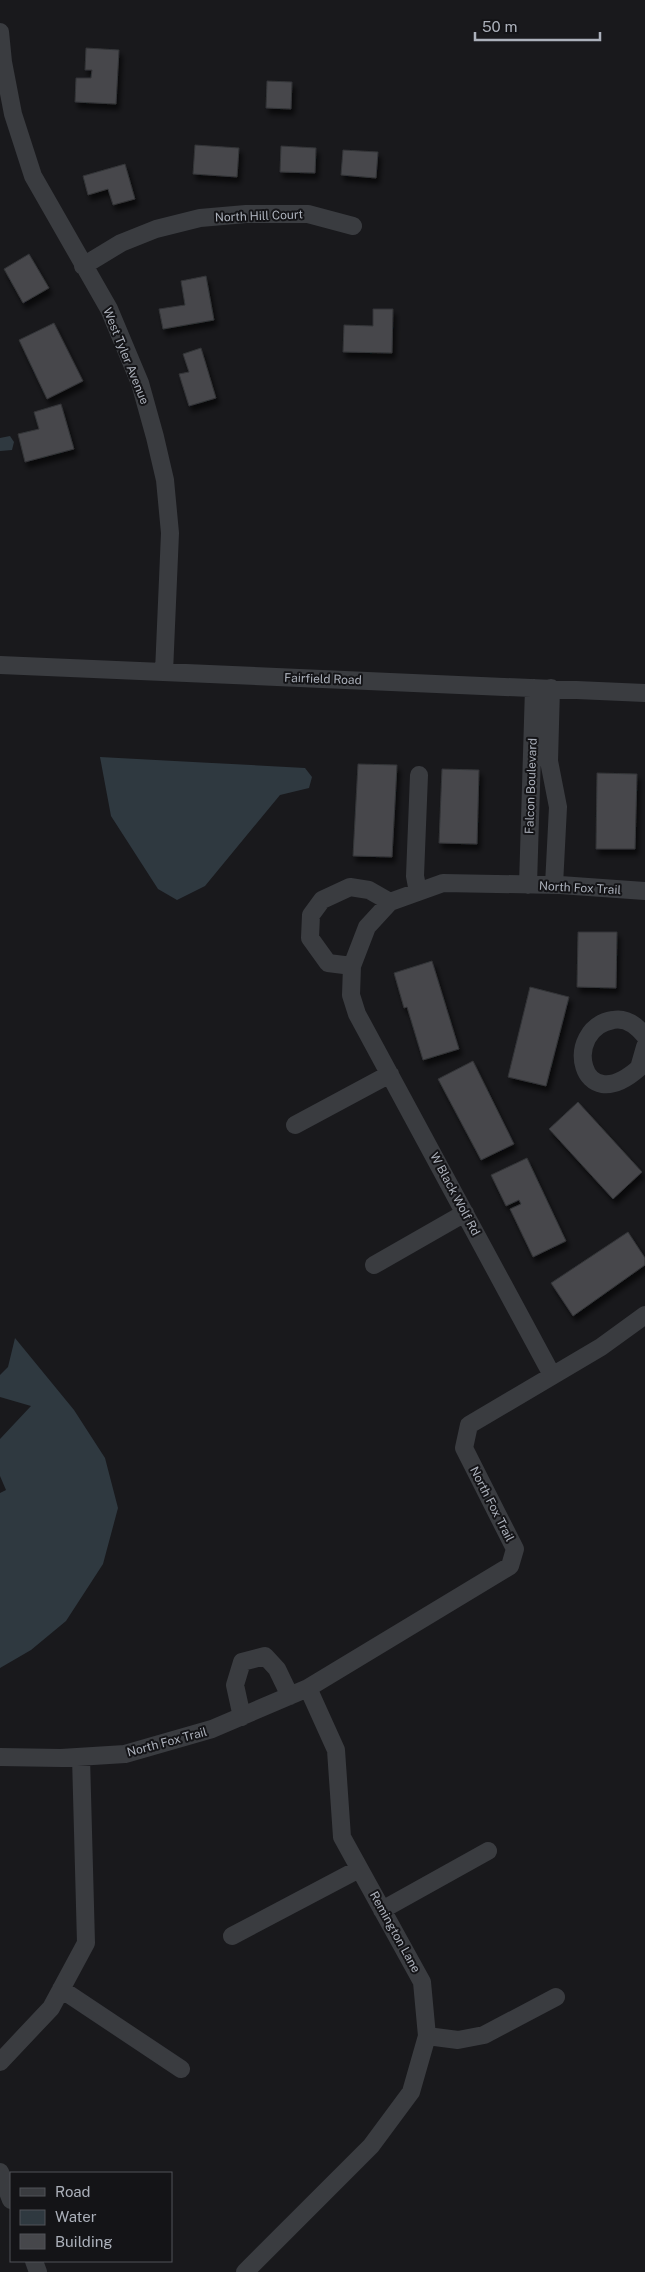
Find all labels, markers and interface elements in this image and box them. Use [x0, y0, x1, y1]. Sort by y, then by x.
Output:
scale bar [475, 10, 600, 42]
text: 50 m [482, 18, 517, 35]
street label: North Hill Court [215, 207, 304, 225]
street label: West Tyler Avenue [100, 306, 152, 407]
street label: Fairfield Road [284, 671, 362, 687]
street label: Falcon Boulevard [522, 738, 540, 834]
street label: North Fox Trail [539, 879, 622, 897]
street label: W Black Wolf Rd [427, 1150, 483, 1238]
street label: North Fox Trail [467, 1464, 517, 1544]
street label: North Fox Trail [125, 1724, 209, 1759]
street label: Remington Lane [367, 1889, 423, 1975]
legend [10, 2172, 172, 2262]
text: Road [55, 2183, 91, 2200]
text: Water [55, 2208, 97, 2225]
text: Building [55, 2233, 113, 2250]

